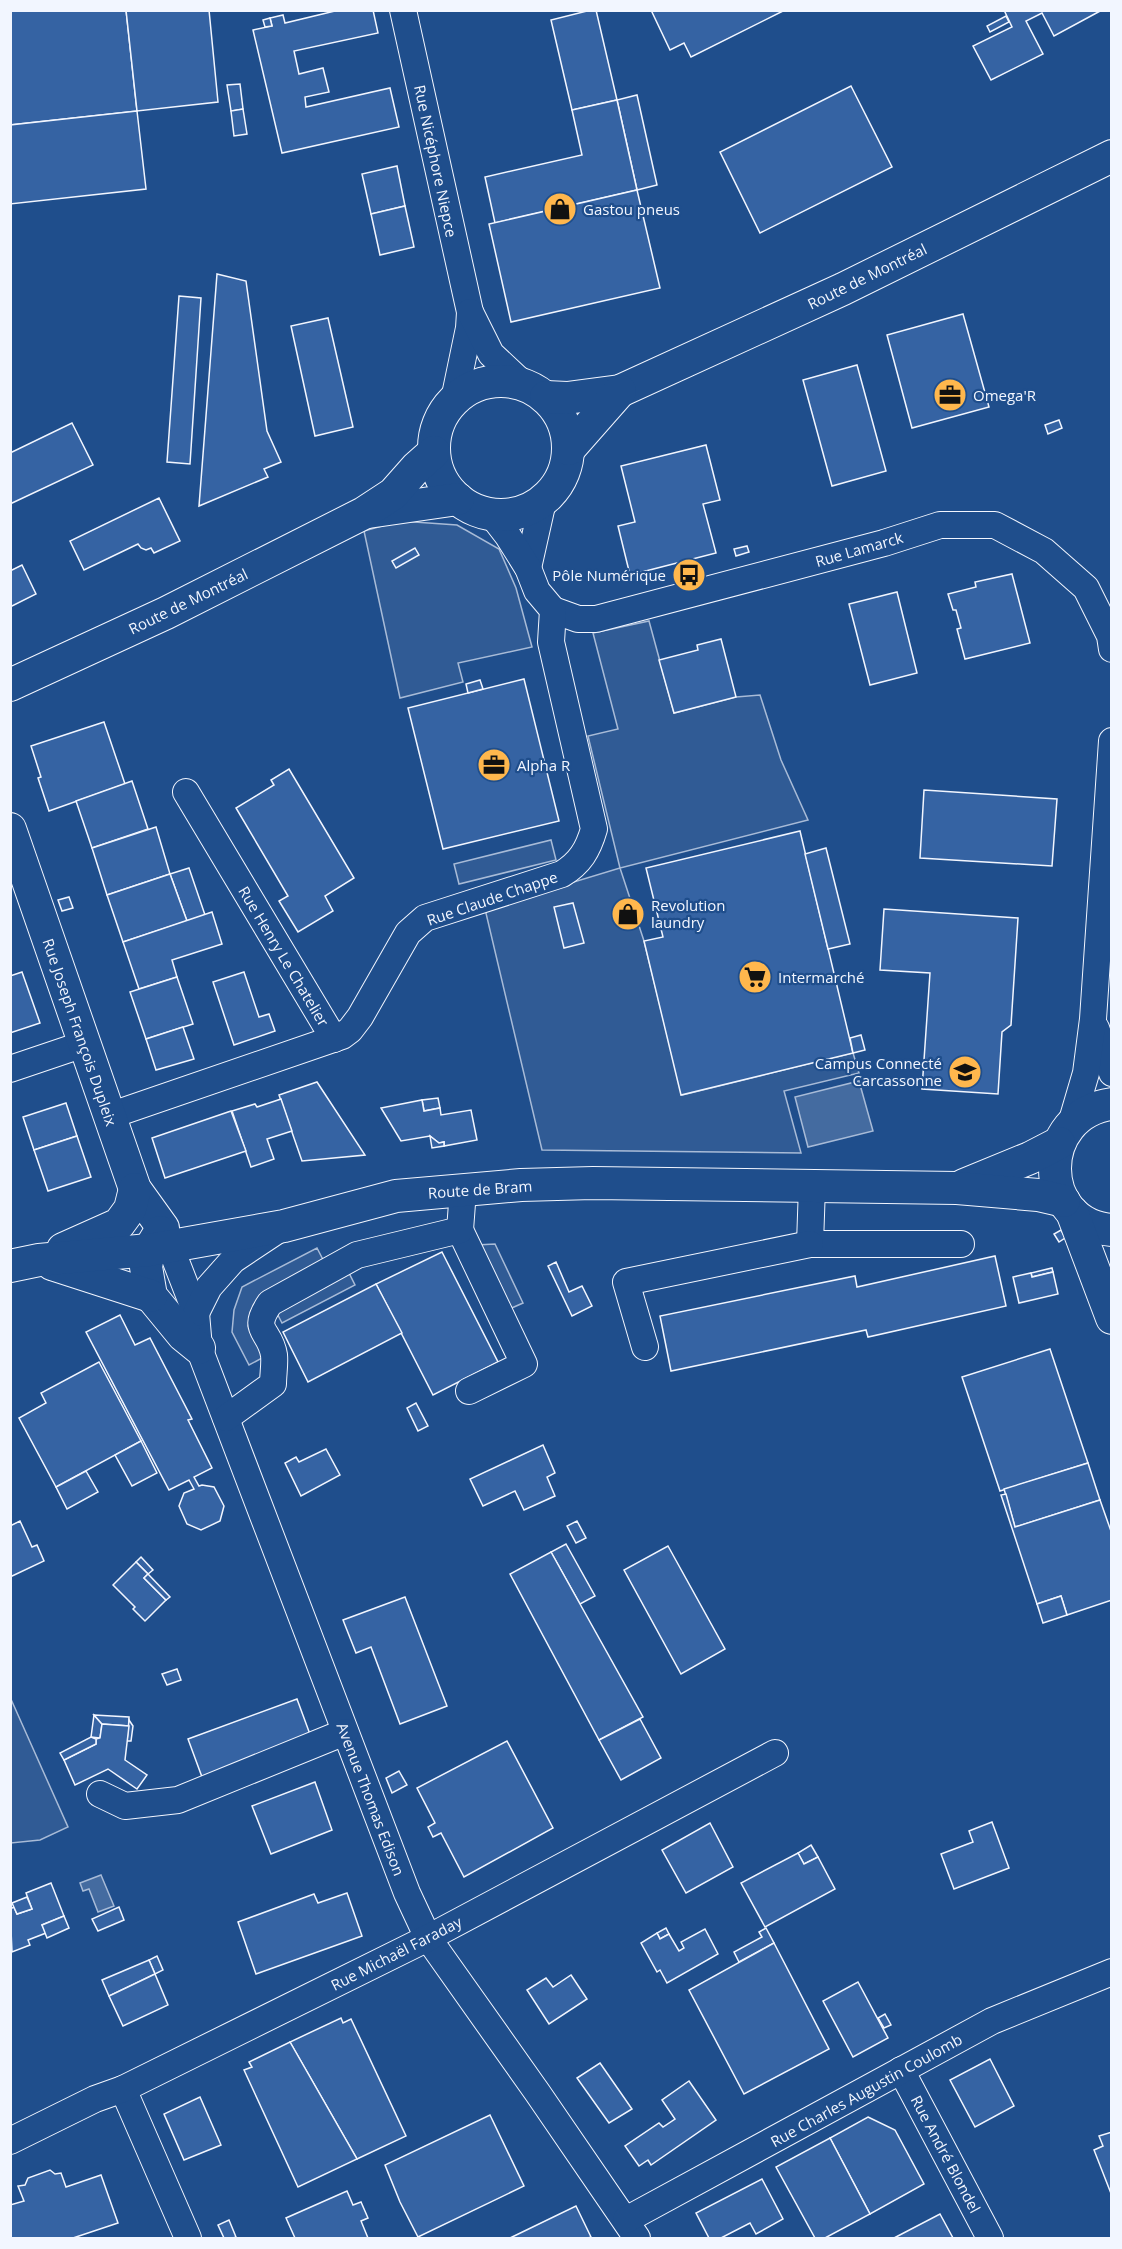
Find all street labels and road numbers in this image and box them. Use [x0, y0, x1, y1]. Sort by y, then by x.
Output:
street label: Rue Nicéphore Niepce [410, 83, 462, 239]
street label: Route de Montréal [804, 238, 930, 314]
street label: Rue Lamarck [813, 527, 905, 571]
street label: Route de Montréal [125, 563, 251, 639]
street label: Rue Claude Chappe [424, 866, 560, 930]
street label: Rue Henry Le Chatelier [234, 882, 334, 1030]
street label: Rue Joseph François Dupleix [38, 935, 122, 1129]
street label: Route de Bram [427, 1175, 533, 1203]
street label: Avenue Thomas Edison [333, 1720, 409, 1878]
street label: Rue Michaël Faraday [327, 1911, 465, 1995]
street label: Rue Charles Augustin Coulomb [767, 2029, 965, 2151]
street label: Rue André Blondel [907, 2092, 985, 2216]

